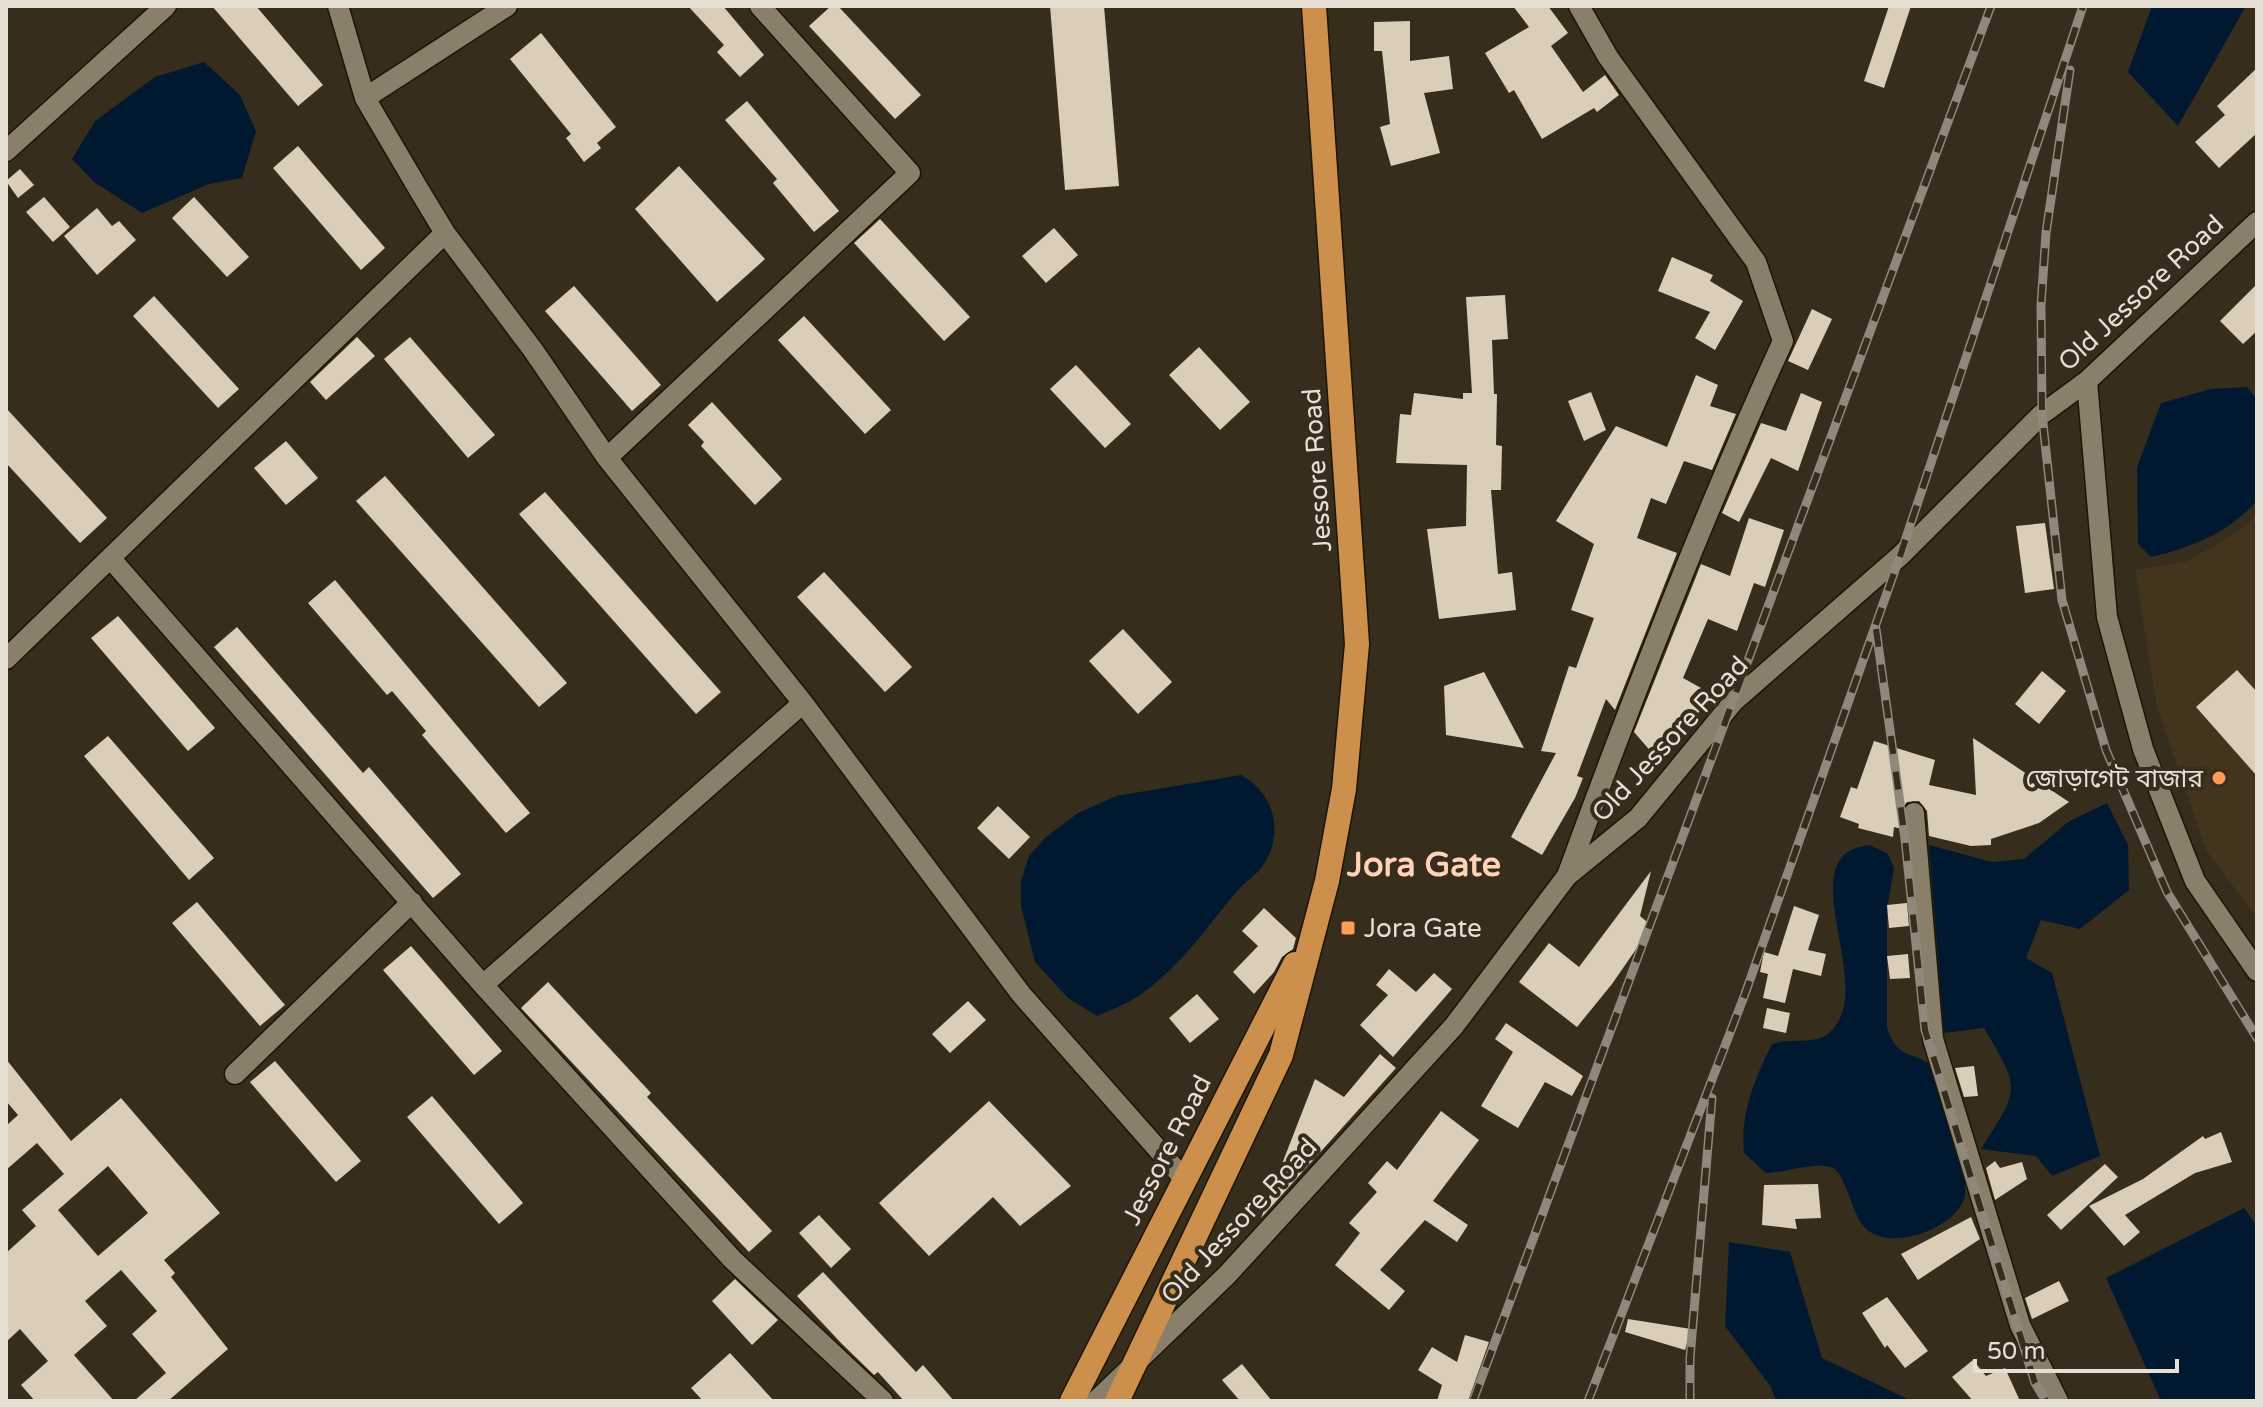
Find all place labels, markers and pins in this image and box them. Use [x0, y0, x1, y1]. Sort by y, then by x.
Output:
place label: জোড়াগেট বাজার [2025, 763, 2203, 794]
marker: জোড়াগেট বাজার [2210, 769, 2228, 787]
place label: Jora Gate [1364, 913, 1482, 944]
marker: Jora Gate [1339, 919, 1357, 937]

